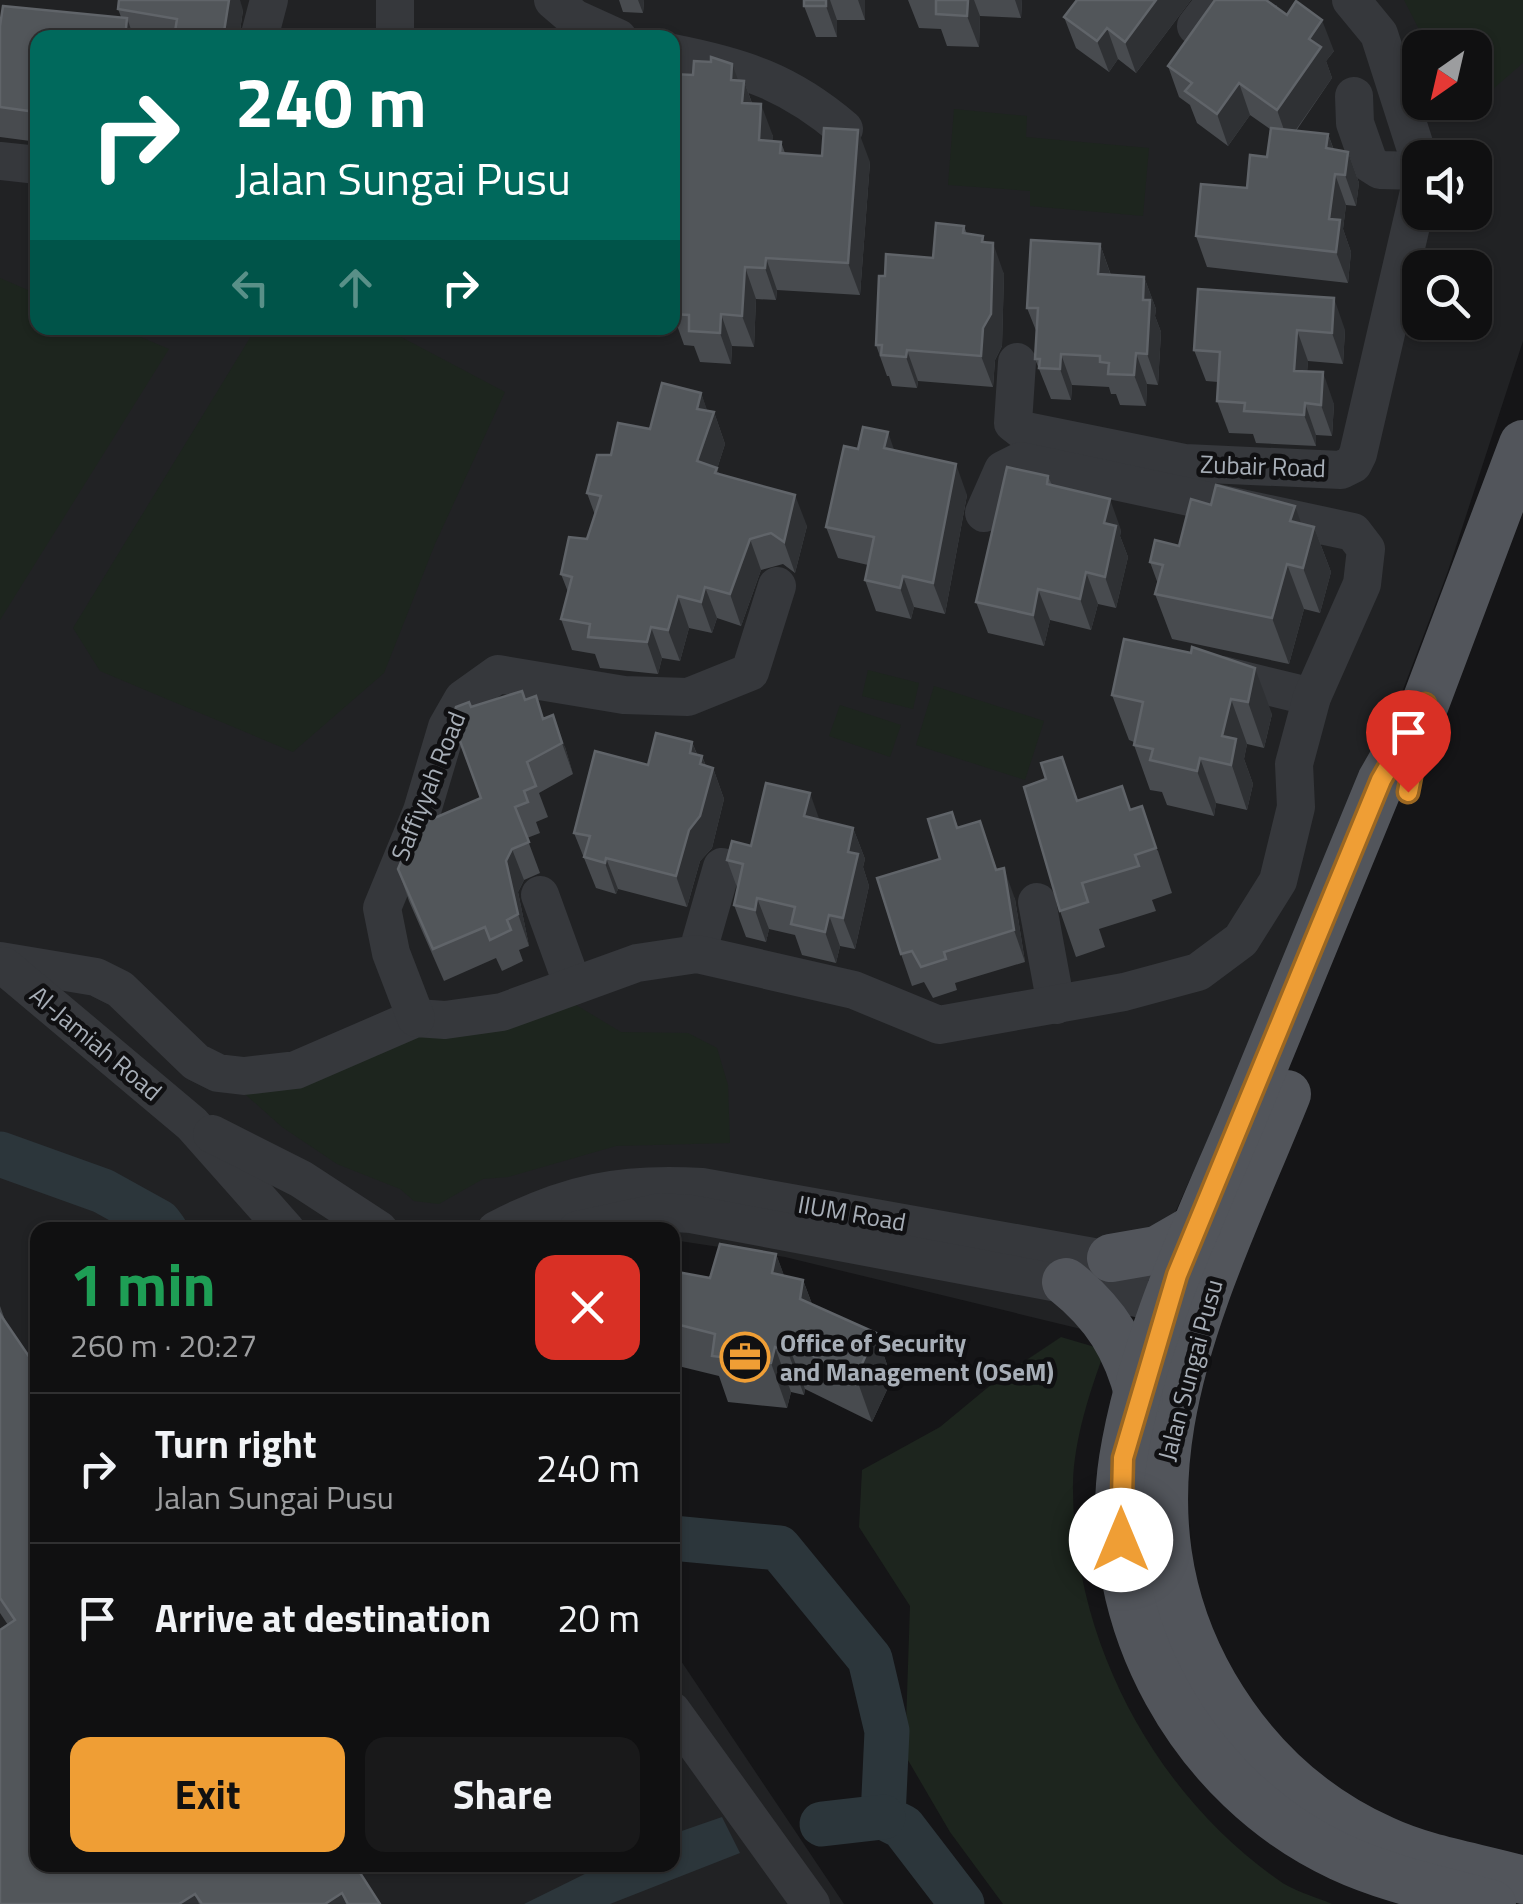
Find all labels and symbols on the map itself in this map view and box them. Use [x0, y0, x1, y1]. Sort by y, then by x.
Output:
north arrow [1402, 30, 1492, 120]
street label: Zubair Road [1199, 445, 1327, 487]
pin [1366, 690, 1451, 793]
street label: Saffiyyah Road [381, 706, 475, 866]
street label: Al-Jamiah Road [22, 976, 170, 1110]
street label: IIUM Road [795, 1185, 909, 1241]
street label: Jalan Sungai Pusu [1148, 1275, 1232, 1465]
place label: Office of Security and Management (OSeM) [780, 1324, 1054, 1391]
office icon: Office of Security and Management (OSeM) [719, 1331, 771, 1383]
position arrow [1069, 1488, 1173, 1592]

